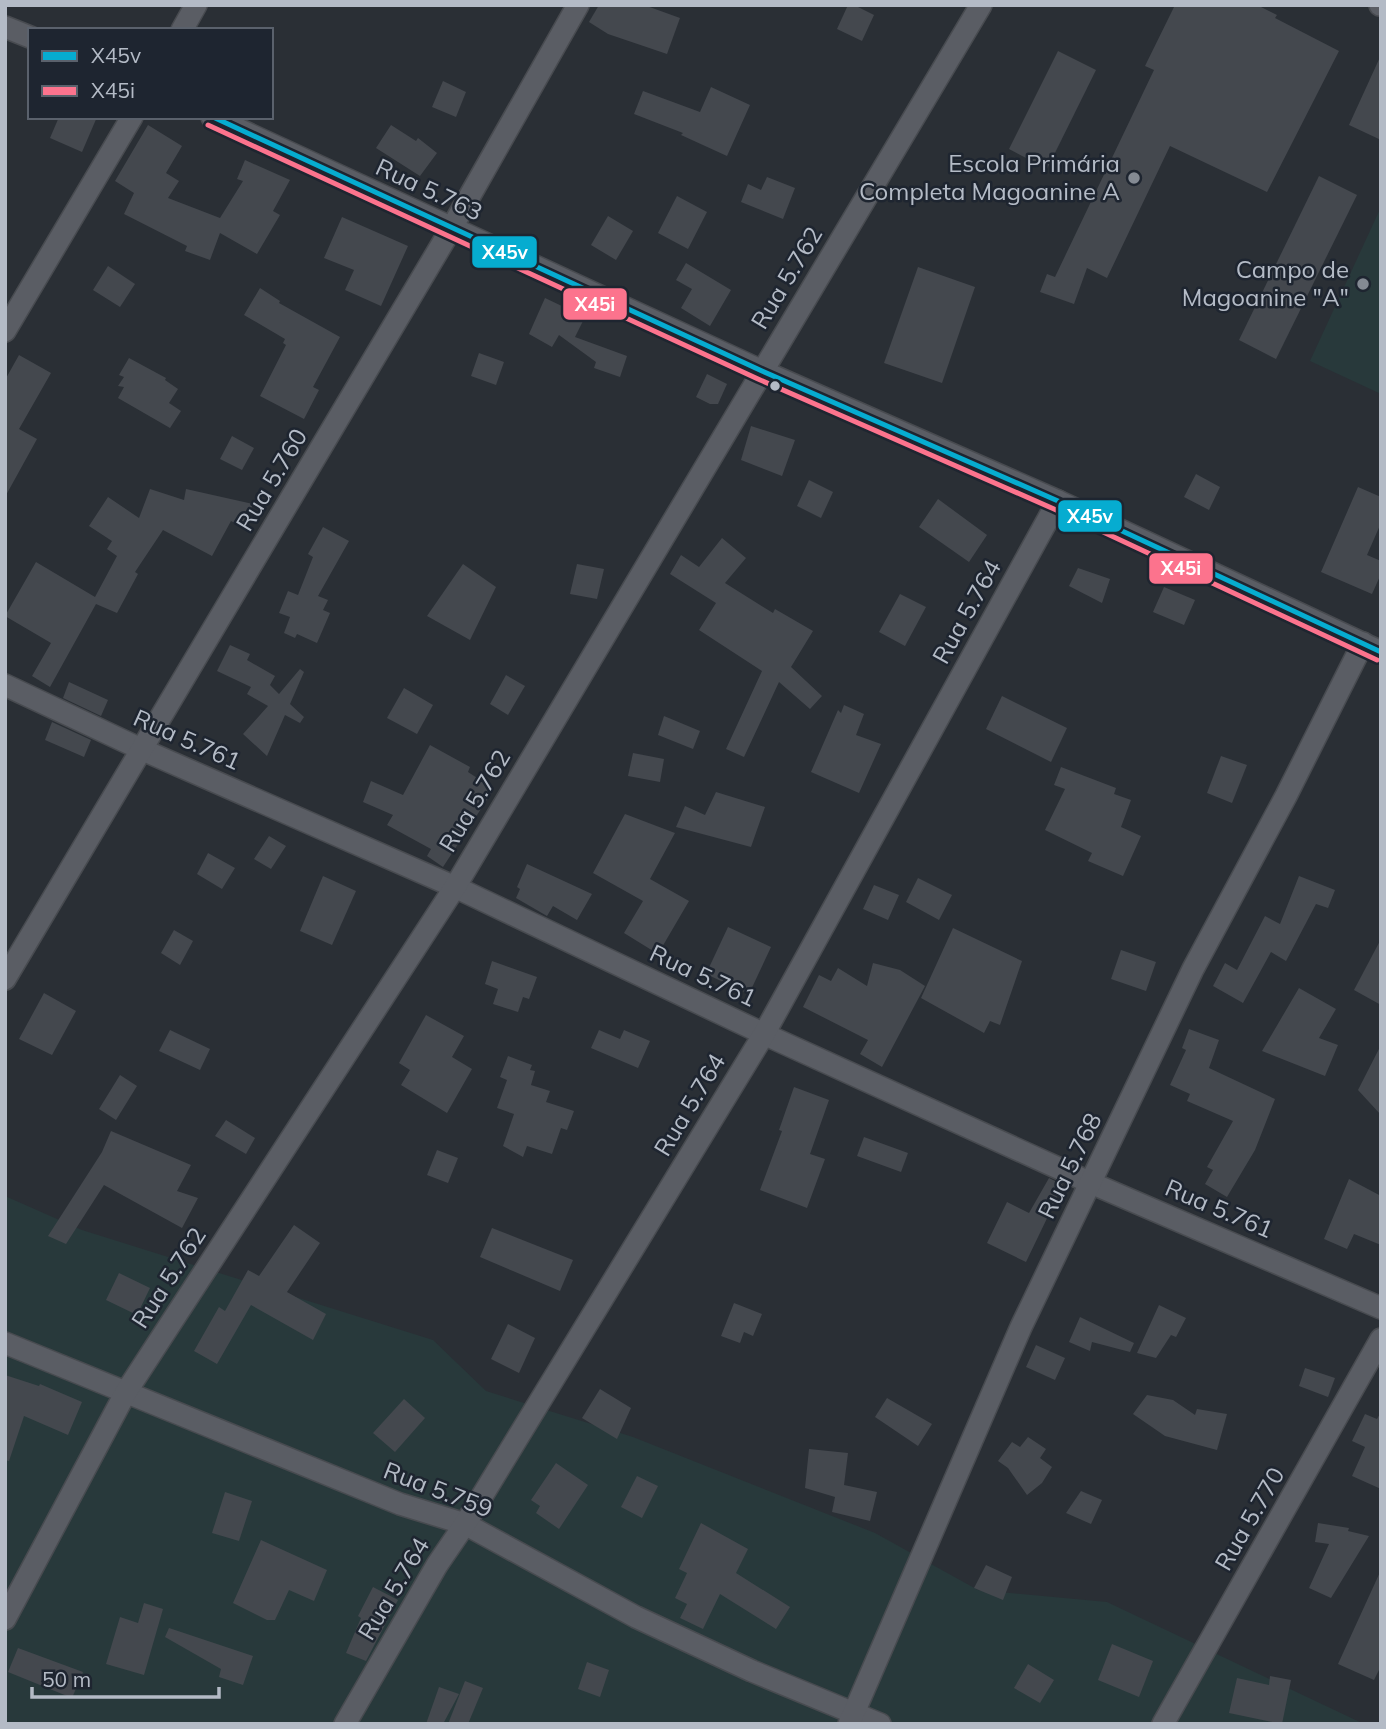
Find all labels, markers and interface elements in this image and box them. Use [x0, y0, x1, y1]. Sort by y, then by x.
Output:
legend [28, 28, 273, 119]
text: X45v [91, 42, 141, 68]
text: X45i [91, 77, 135, 103]
place label: Escola Primária Completa Magoanine A [859, 148, 1120, 206]
street label: Rua 5.763 [371, 151, 488, 227]
marker: Escola Primária Completa Magoanine A [1126, 170, 1142, 186]
street label: Rua 5.762 [744, 221, 828, 334]
line badge: X45v [471, 235, 538, 269]
text: X45v [481, 240, 529, 264]
place label: Campo de Magoanine "A" [1182, 254, 1349, 312]
marker: Campo de Magoanine "A" [1355, 276, 1371, 292]
line badge: X45i [562, 287, 628, 321]
text: X45i [574, 292, 615, 316]
unlabelled marker [768, 379, 782, 393]
street label: Rua 5.760 [229, 423, 313, 536]
line badge: X45v [1057, 499, 1123, 533]
text: X45v [1066, 504, 1114, 528]
line badge: X45i [1148, 552, 1214, 585]
street label: Rua 5.764 [925, 554, 1007, 669]
text: X45i [1160, 556, 1201, 580]
street label: Rua 5.761 [129, 702, 246, 776]
street label: Rua 5.762 [432, 744, 516, 857]
street label: Rua 5.761 [645, 937, 762, 1013]
street label: Rua 5.764 [647, 1048, 731, 1161]
street label: Rua 5.768 [1031, 1108, 1108, 1223]
street label: Rua 5.761 [1161, 1172, 1278, 1244]
street label: Rua 5.762 [124, 1221, 212, 1334]
street label: Rua 5.759 [380, 1455, 497, 1524]
street label: Rua 5.770 [1208, 1462, 1291, 1575]
street label: Rua 5.764 [351, 1532, 435, 1645]
scale bar [32, 1656, 219, 1700]
text: 50 m [42, 1666, 91, 1692]

